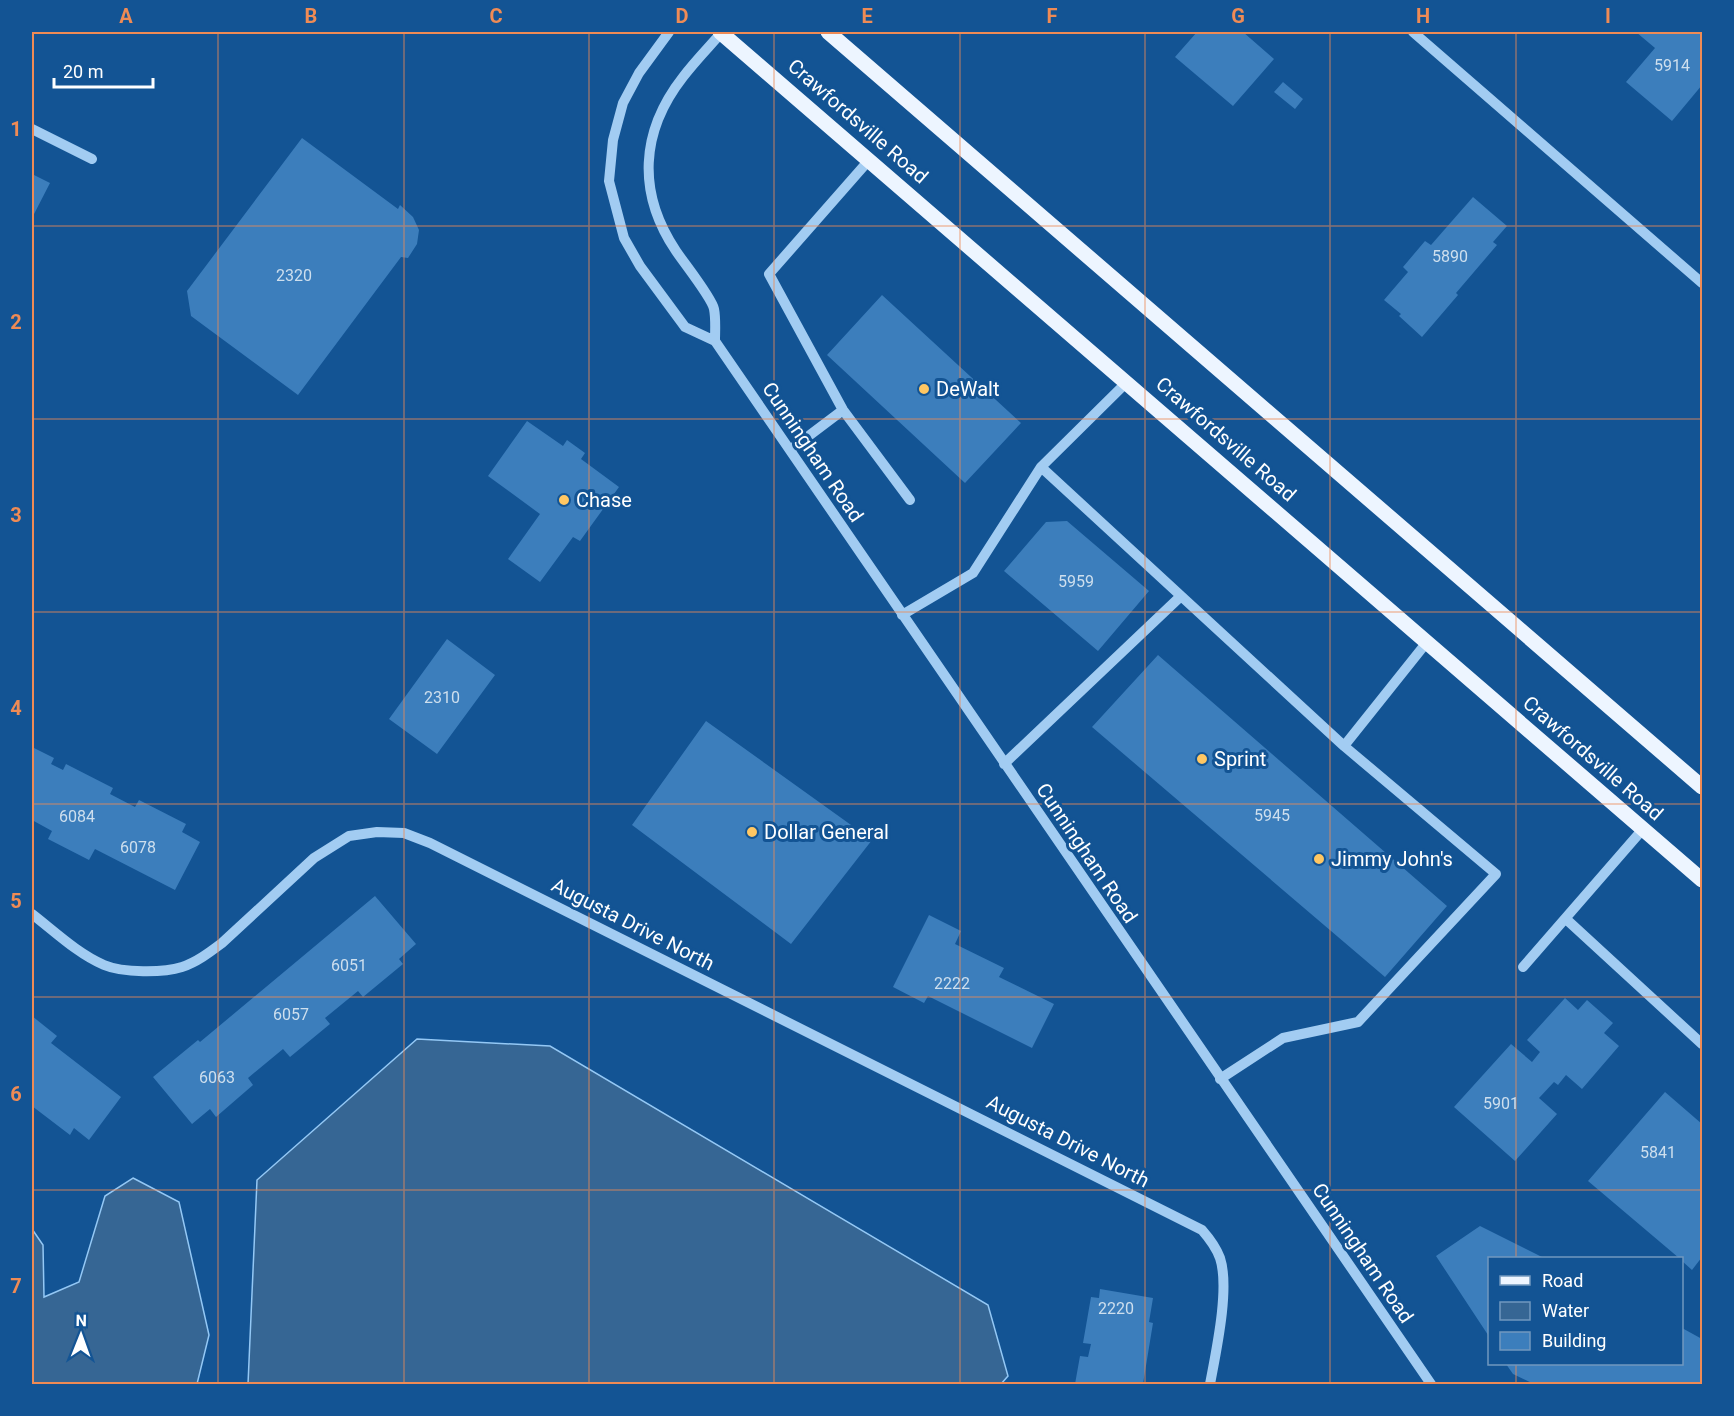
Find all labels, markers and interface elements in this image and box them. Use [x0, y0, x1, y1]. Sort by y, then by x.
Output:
text: A [119, 4, 133, 28]
text: B [305, 4, 317, 28]
text: C [489, 4, 503, 28]
text: D [676, 4, 689, 28]
text: E [861, 4, 873, 28]
text: F [1047, 4, 1058, 28]
text: G [1231, 4, 1245, 28]
text: H [1416, 4, 1430, 28]
text: I [1605, 4, 1611, 28]
scale bar [54, 51, 153, 89]
street label: Crawfordsville Road [783, 54, 933, 188]
house number: 5914 [1654, 56, 1690, 75]
text: 20 m [63, 61, 103, 82]
text: 1 [10, 117, 22, 141]
house number: 5890 [1432, 247, 1468, 266]
house number: 2320 [276, 266, 312, 285]
text: 2 [10, 310, 22, 334]
street label: Crawfordsville Road [1151, 372, 1301, 506]
street label: Cunningham Road [757, 377, 869, 527]
place label: DeWalt [936, 377, 999, 401]
marker: DeWalt [917, 382, 931, 396]
place label: Chase [576, 488, 632, 512]
marker: Chase [557, 493, 571, 507]
text: 3 [10, 503, 22, 527]
house number: 5959 [1058, 572, 1094, 591]
house number: 2310 [424, 688, 460, 707]
street label: Crawfordsville Road [1518, 691, 1668, 825]
text: 4 [10, 696, 22, 720]
place label: Sprint [1214, 747, 1266, 771]
marker: Sprint [1195, 752, 1209, 766]
street label: Cunningham Road [1031, 778, 1143, 928]
house number: 5945 [1254, 806, 1290, 825]
house number: 6084 [59, 807, 95, 826]
place label: Dollar General [764, 820, 889, 844]
marker: Dollar General [745, 825, 759, 839]
house number: 6078 [120, 838, 156, 857]
place label: Jimmy John's [1331, 847, 1453, 871]
marker: Jimmy John's [1312, 852, 1326, 866]
street label: Augusta Drive North [548, 873, 718, 975]
text: 5 [10, 889, 22, 913]
house number: 6051 [331, 956, 367, 975]
house number: 2222 [934, 974, 970, 993]
house number: 6057 [273, 1005, 309, 1024]
house number: 6063 [199, 1068, 235, 1087]
text: 6 [10, 1082, 22, 1106]
street label: Augusta Drive North [983, 1090, 1153, 1192]
house number: 5901 [1483, 1094, 1519, 1113]
house number: 5841 [1640, 1143, 1676, 1162]
street label: Cunningham Road [1307, 1178, 1419, 1328]
legend [1488, 1257, 1683, 1365]
text: Road [1542, 1270, 1583, 1291]
text: 7 [10, 1274, 22, 1298]
house number: 2220 [1098, 1299, 1134, 1318]
text: Water [1542, 1300, 1589, 1321]
north arrow [51, 1305, 111, 1365]
text: N [75, 1311, 87, 1330]
text: Building [1542, 1330, 1606, 1351]

